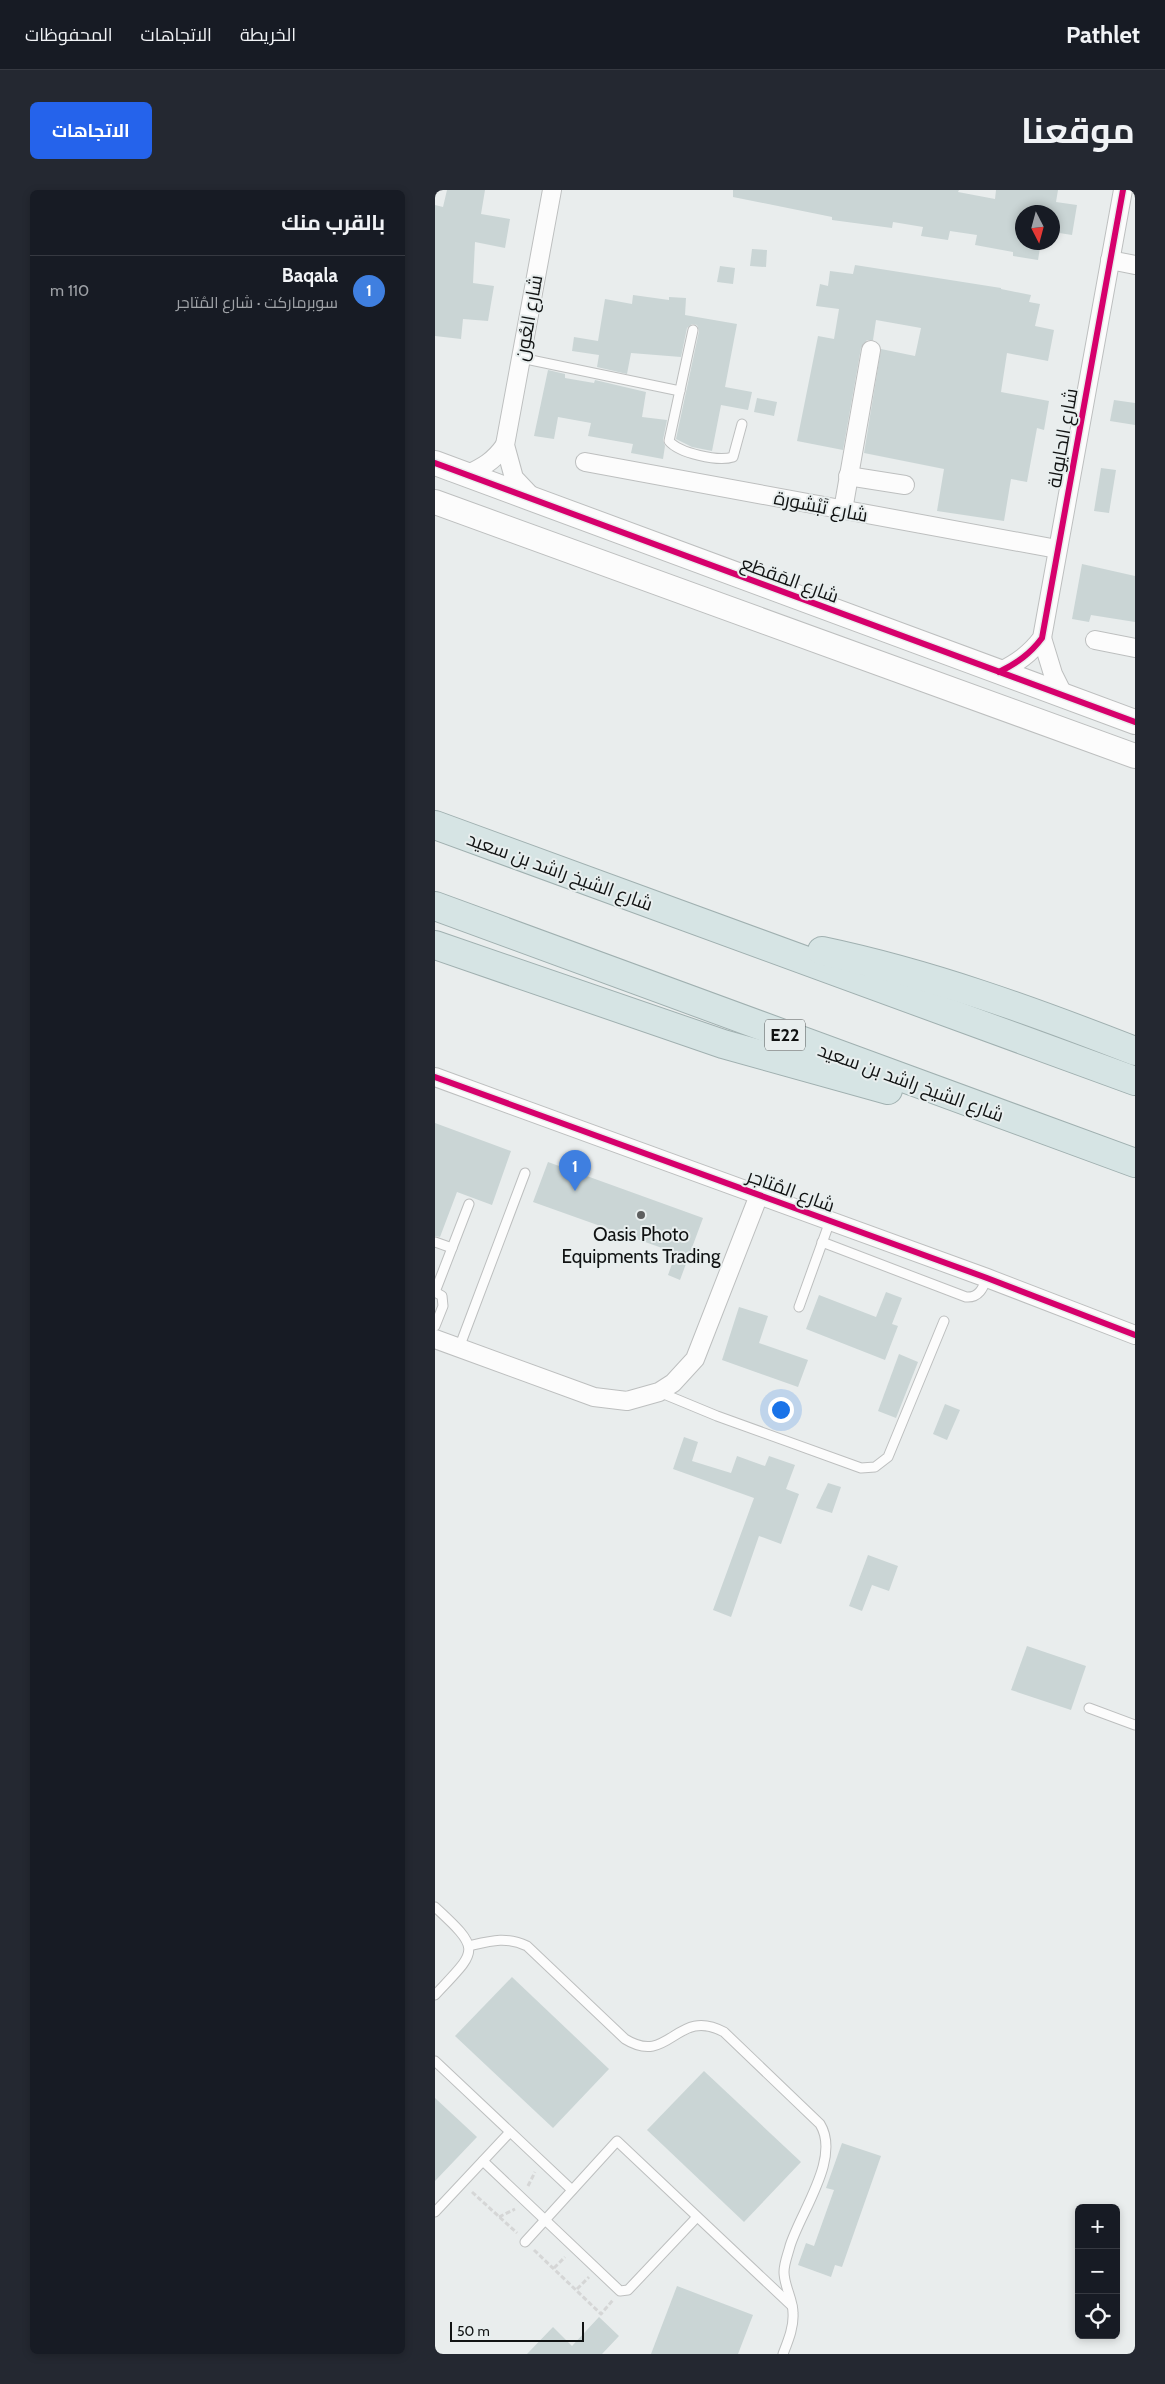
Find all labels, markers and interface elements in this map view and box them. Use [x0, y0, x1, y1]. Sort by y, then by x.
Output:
text: Pathlet [1066, 20, 1140, 49]
text: المحفوظات [25, 24, 113, 46]
text: الاتجاهات [141, 24, 212, 46]
text: الخريطة [240, 24, 296, 46]
button: الاتجاهات [30, 102, 152, 159]
text: موقعنا [1021, 109, 1135, 152]
north arrow [1015, 205, 1060, 250]
text: بالقرب منك [281, 210, 385, 235]
text: Baqala [282, 264, 338, 287]
street label: شارع العُون [510, 273, 549, 363]
text: 110 m [50, 281, 89, 300]
text: 1 [366, 281, 372, 300]
text: سوبرماركت · شارع المُتاجر [176, 293, 338, 312]
street label: شارع الحايولة [1042, 386, 1085, 490]
street label: شارع تَبْشورة [772, 486, 870, 529]
street label: شارع المَقطَع [737, 551, 842, 610]
street label: شارع الشيخ راشد بن سعيد [463, 827, 656, 918]
road number: E22 [765, 1020, 805, 1050]
street label: شارع الشيخ راشد بن سعيد [814, 1038, 1007, 1129]
pin: 1 [559, 1150, 591, 1191]
street label: شارع المُتاجر [742, 1164, 838, 1219]
marker: Oasis Photo Equipments Trading [635, 1209, 647, 1221]
place label: Oasis Photo Equipments Trading [562, 1223, 721, 1268]
your location [768, 1397, 794, 1423]
map controls [1075, 2204, 1120, 2339]
button: + [1075, 2204, 1120, 2249]
button: − [1075, 2249, 1120, 2294]
button: locate [1075, 2294, 1120, 2339]
scale bar [450, 2319, 584, 2342]
text: 50 m [457, 2322, 490, 2340]

